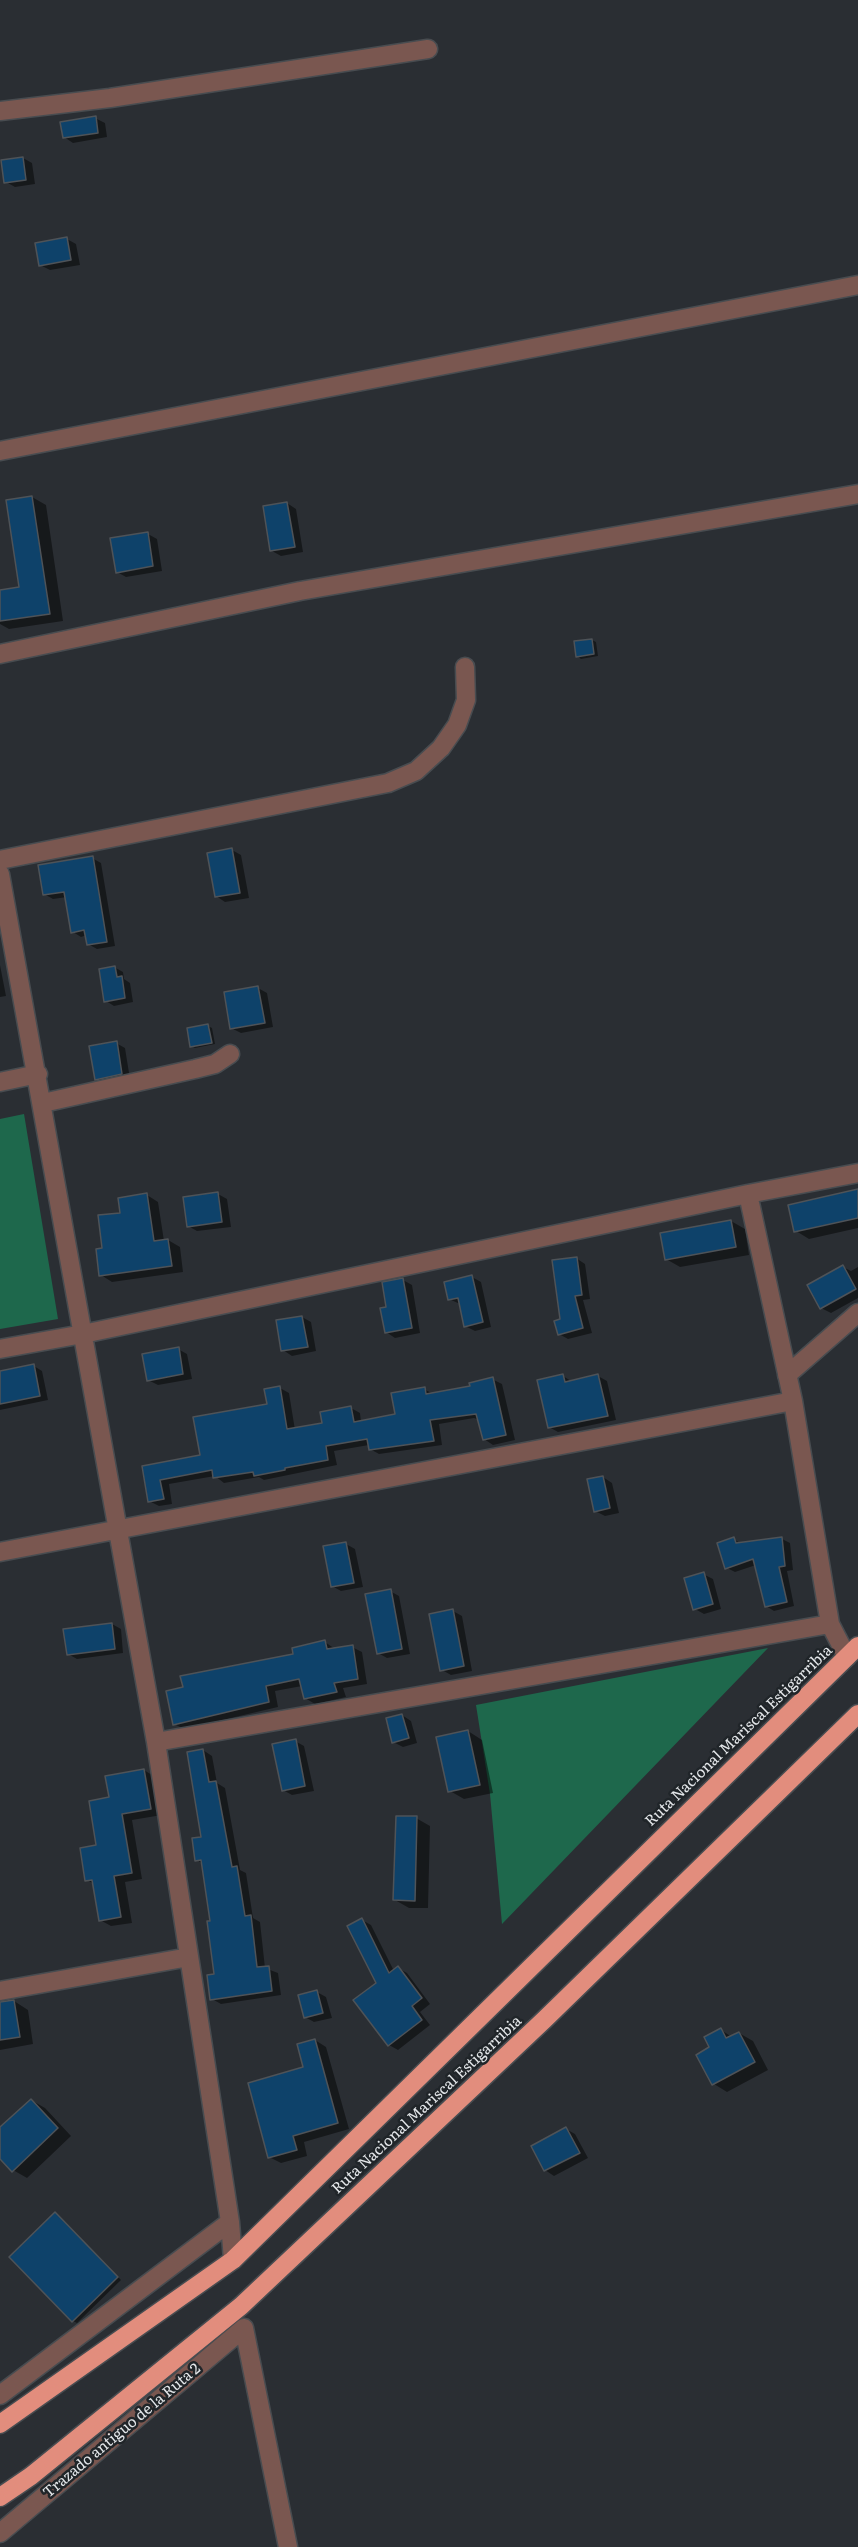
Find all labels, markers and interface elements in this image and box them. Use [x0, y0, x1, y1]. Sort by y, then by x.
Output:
street label: Ruta Nacional Mariscal Estigarribia [642, 1642, 836, 1830]
street label: Ruta Nacional Mariscal Estigarribia [328, 2012, 526, 2198]
street label: Trazado antiguo de la Ruta 2 [40, 2360, 204, 2502]

